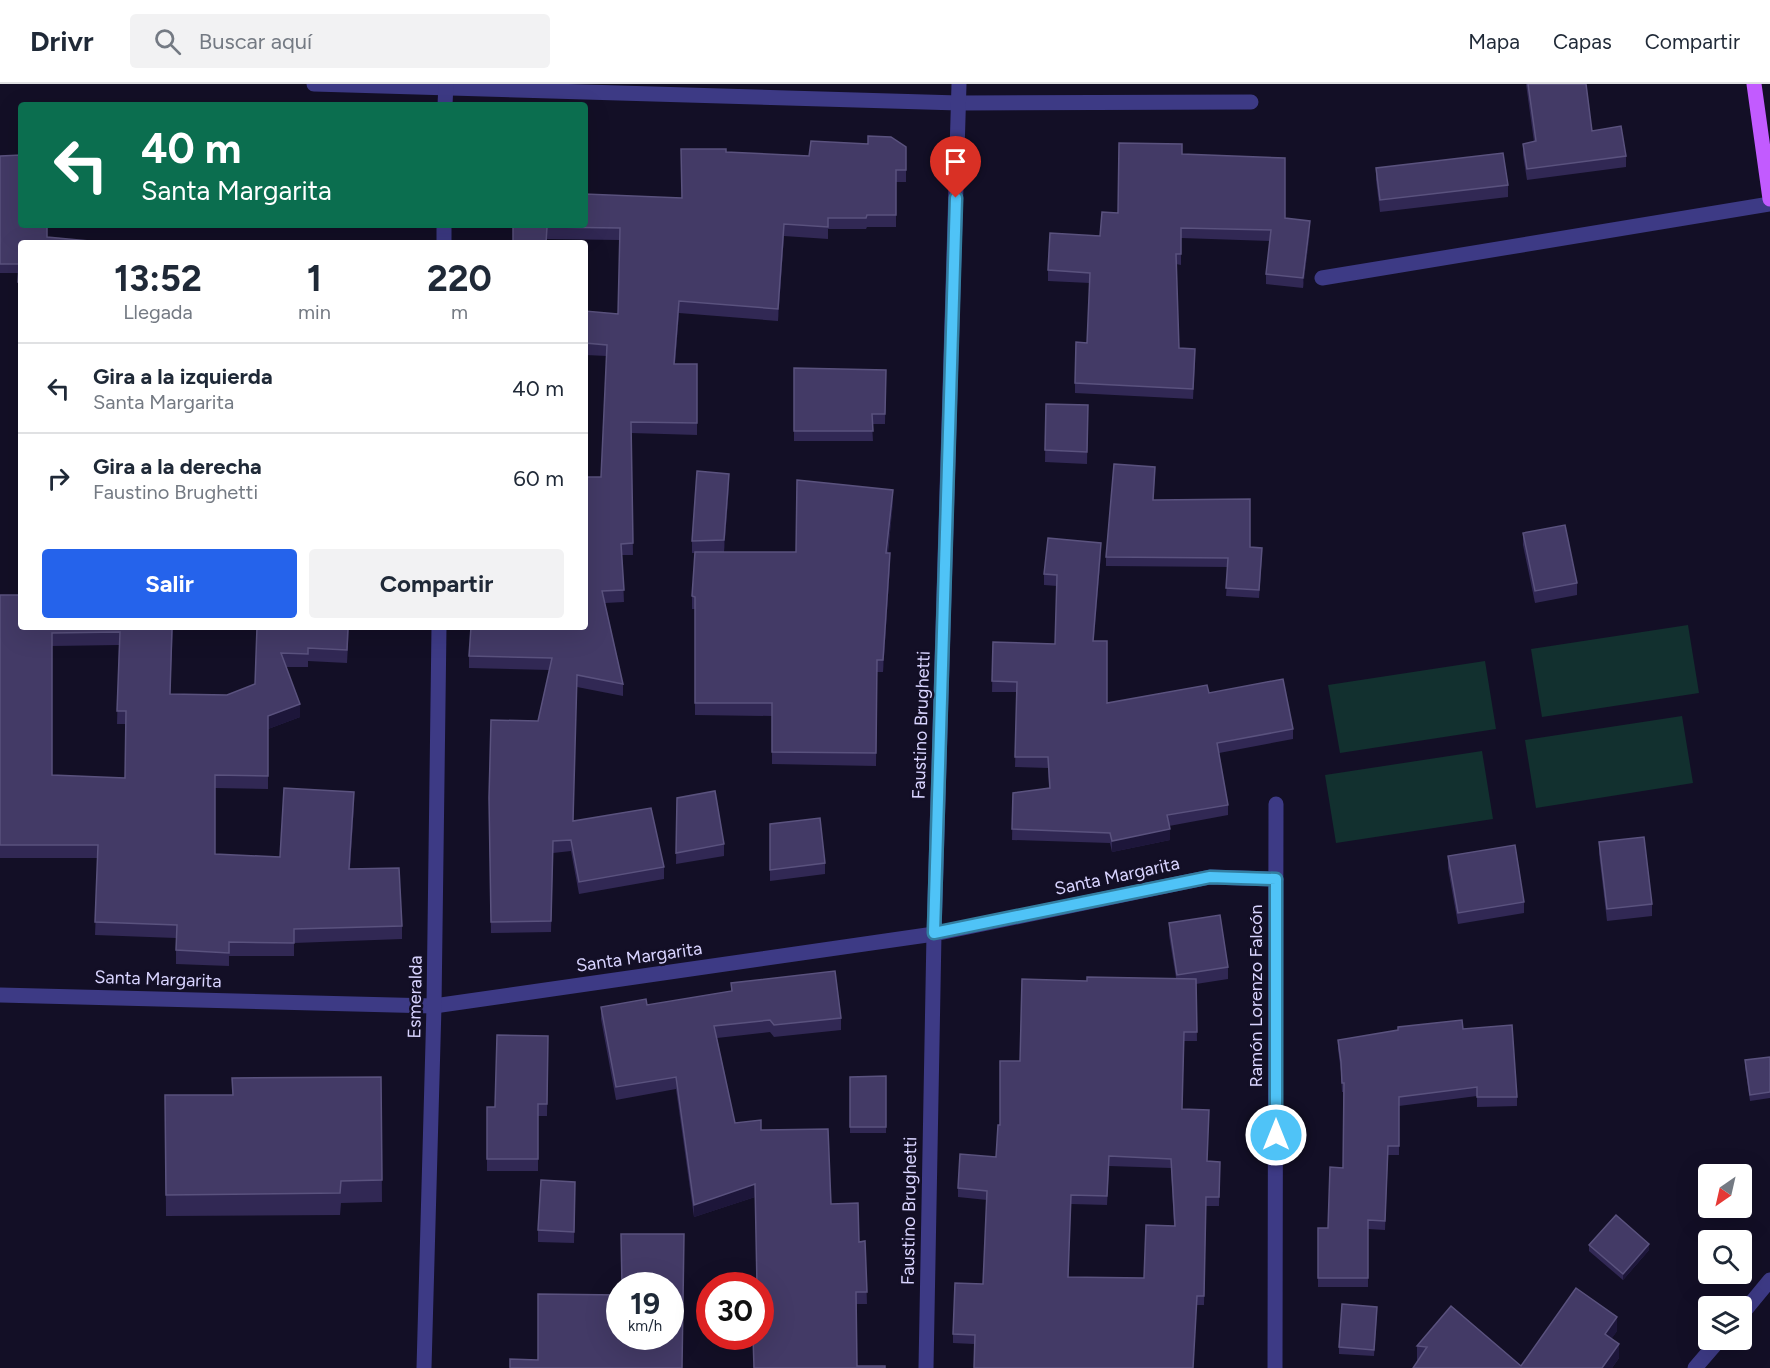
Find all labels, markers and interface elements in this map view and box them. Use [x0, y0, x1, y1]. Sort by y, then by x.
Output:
search box [130, 14, 550, 68]
text: Drivr [30, 24, 94, 58]
icon: search [151, 25, 184, 58]
text: Buscar aquí [199, 28, 312, 55]
text: Mapa [1468, 29, 1520, 54]
text: Capas [1553, 29, 1612, 54]
text: Compartir [1645, 29, 1740, 54]
text: 40 m [141, 123, 241, 174]
icon: left [42, 126, 120, 204]
pin [930, 136, 981, 198]
icon: arrive [939, 145, 972, 178]
text: Santa Margarita [141, 174, 332, 207]
text: 13:52 [114, 257, 202, 300]
text: 1 [307, 257, 322, 300]
text: 220 [427, 257, 492, 300]
text: Llegada [123, 300, 193, 324]
text: min [298, 300, 331, 324]
text: m [451, 300, 468, 324]
text: Gira a la izquierda [93, 363, 273, 390]
icon: left [42, 372, 75, 405]
text: 40 m [512, 375, 564, 402]
text: Santa Margarita [93, 390, 234, 414]
text: Gira a la derecha [93, 453, 262, 480]
icon: right [42, 462, 75, 495]
text: 60 m [513, 465, 564, 492]
text: Faustino Brughetti [93, 480, 258, 504]
button: Salir [42, 549, 297, 618]
button: Compartir [309, 549, 564, 618]
street label: Faustino Brughetti [907, 650, 935, 800]
street label: Santa Margarita [1053, 852, 1181, 900]
street label: Ramón Lorenzo Falcón [1245, 904, 1267, 1088]
street label: Santa Margarita [575, 937, 703, 977]
street label: Esmeralda [403, 955, 427, 1039]
street label: Santa Margarita [94, 966, 222, 992]
position arrow [1244, 1103, 1308, 1167]
street label: Faustino Brughetti [897, 1137, 921, 1285]
north arrow [1698, 1164, 1752, 1218]
map controls [1698, 1164, 1752, 1350]
button: search [1698, 1230, 1752, 1284]
speed limit sign: 30 [696, 1272, 774, 1350]
text: 19 [630, 1285, 660, 1322]
button: layers [1698, 1296, 1752, 1350]
text: km/h [628, 1317, 662, 1335]

